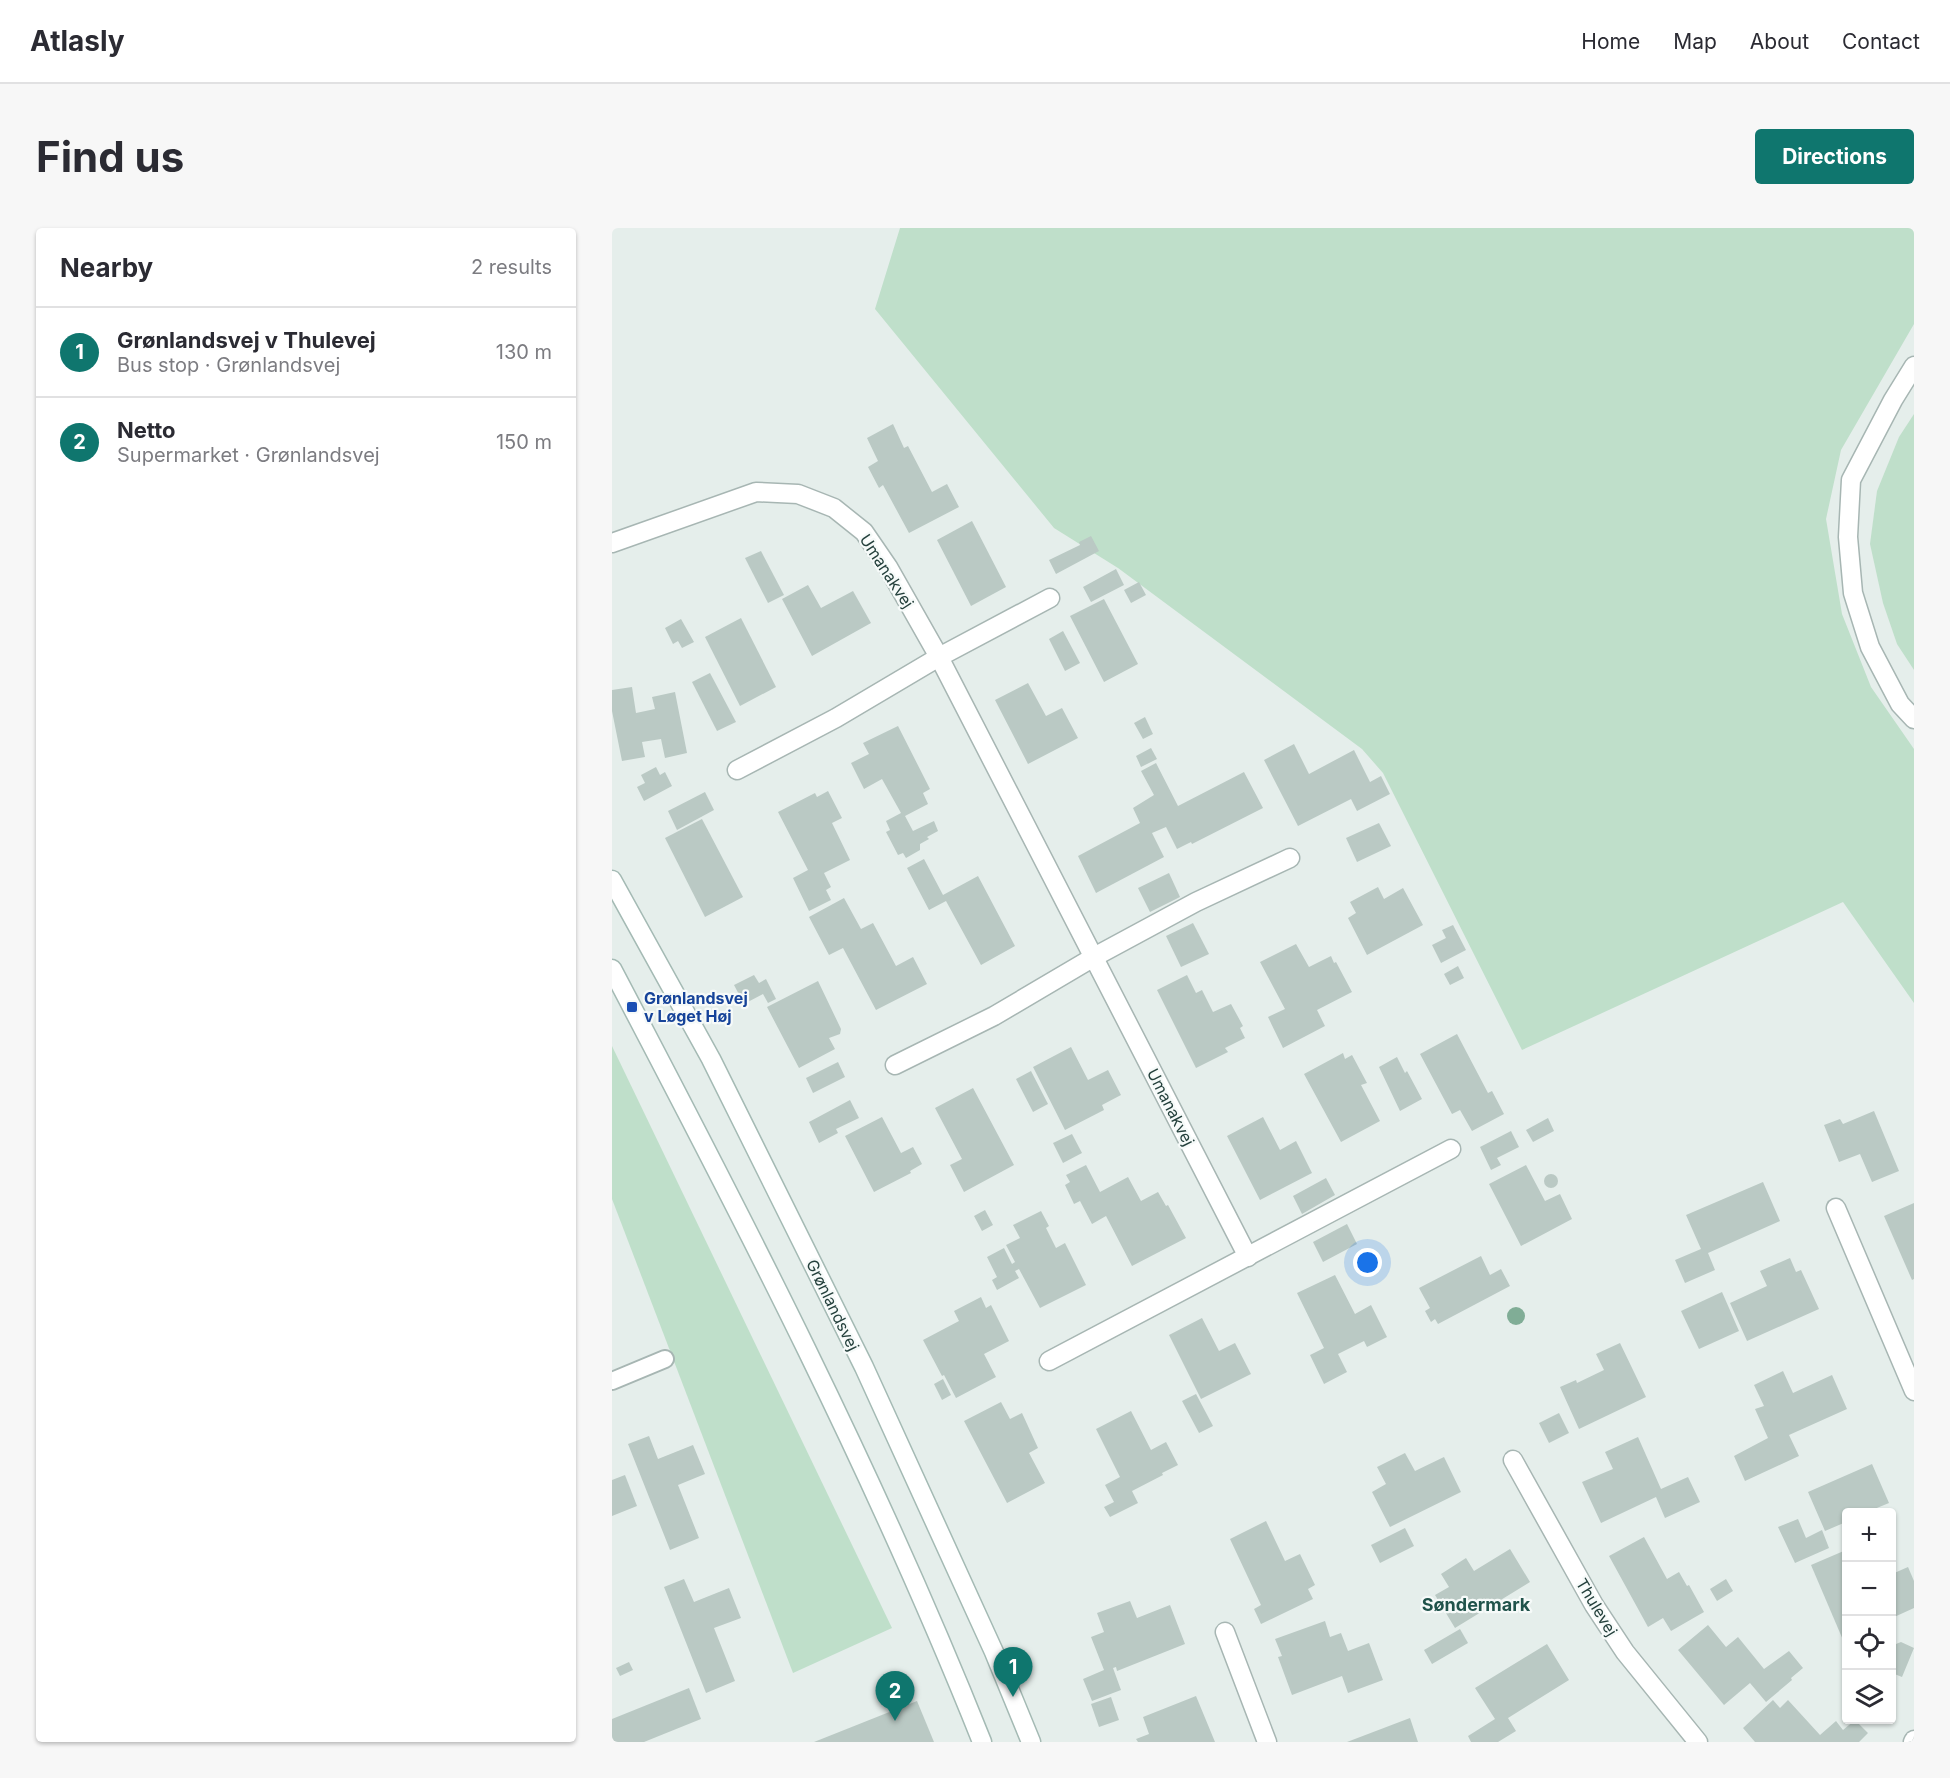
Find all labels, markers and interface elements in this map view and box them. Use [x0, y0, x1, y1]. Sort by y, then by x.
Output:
text: Atlasly [30, 24, 125, 58]
text: Home [1581, 29, 1640, 54]
text: Map [1673, 29, 1717, 54]
text: About [1750, 29, 1809, 54]
text: Contact [1842, 29, 1920, 54]
button: Directions [1755, 129, 1914, 184]
text: Find us [36, 131, 184, 182]
text: Nearby [60, 252, 153, 283]
text: 2 results [471, 255, 552, 279]
text: Grønlandsvej v Thulevej [117, 327, 376, 353]
text: 1 [75, 340, 84, 364]
text: 130 m [496, 340, 552, 364]
text: Bus stop · Grønlandsvej [117, 353, 340, 377]
text: Netto [117, 417, 176, 443]
text: 2 [73, 430, 86, 454]
text: 150 m [496, 430, 552, 454]
text: Supermarket · Grønlandsvej [117, 443, 380, 467]
street label: Umanakvej [856, 530, 918, 612]
place label: Grønlandsvej v Løget Høj [644, 988, 748, 1026]
marker: Grønlandsvej v Løget Høj [625, 1000, 639, 1014]
street label: Umanakvej [1143, 1065, 1199, 1149]
your location [1353, 1248, 1382, 1277]
street label: Grønlandsvej [802, 1256, 864, 1354]
map controls [1842, 1508, 1896, 1724]
button: + [1842, 1508, 1896, 1562]
button: − [1842, 1562, 1896, 1616]
street label: Thulevej [1572, 1574, 1622, 1640]
district label: Søndermark [1422, 1594, 1531, 1615]
button: locate [1842, 1616, 1896, 1670]
pin: 1 [994, 1648, 1032, 1697]
button: layers [1842, 1670, 1896, 1724]
pin: 2 [876, 1672, 914, 1721]

